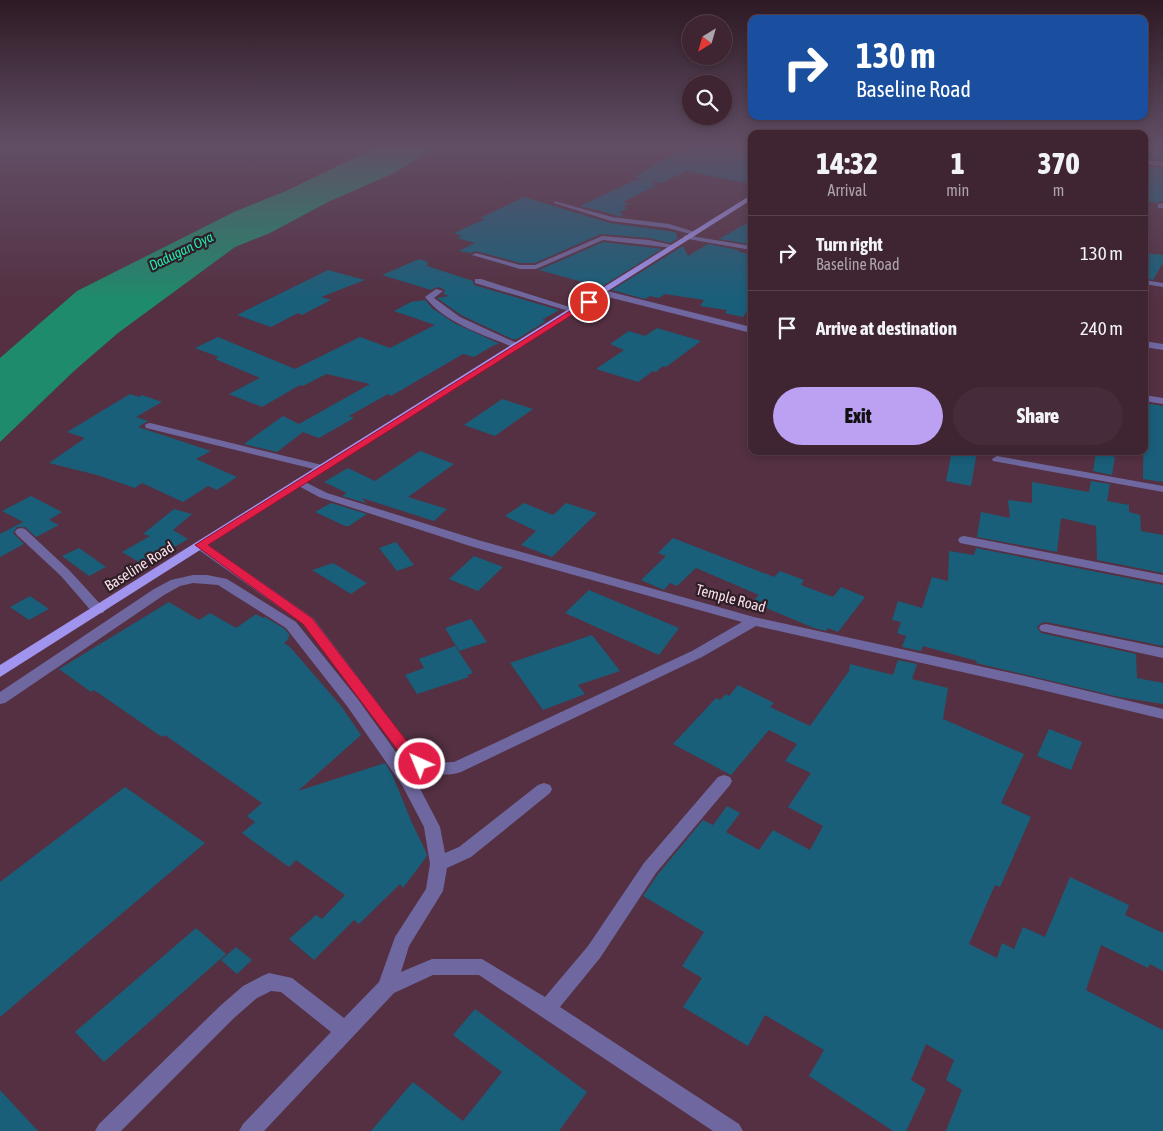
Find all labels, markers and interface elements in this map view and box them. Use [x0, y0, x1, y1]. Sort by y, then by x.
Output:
north arrow [682, 15, 732, 65]
map controls [682, 15, 732, 125]
icon: right [773, 35, 838, 100]
text: 130 m [856, 35, 935, 75]
button: search [682, 75, 732, 125]
text: Baseline Road [856, 76, 971, 102]
text: 14:32 [816, 146, 878, 180]
text: 1 [951, 146, 965, 180]
text: 370 [1037, 146, 1080, 180]
text: Arrival [828, 181, 867, 199]
text: min [946, 181, 969, 199]
text: m [1053, 181, 1064, 199]
water label: Dadugan Oya [146, 228, 216, 273]
text: Turn right [816, 233, 883, 255]
icon: right [773, 239, 801, 267]
text: 130 m [1080, 242, 1123, 264]
text: Baseline Road [816, 255, 900, 273]
pin [568, 281, 610, 323]
icon: arrive [575, 288, 603, 316]
icon: arrive [773, 314, 801, 342]
text: Arrive at destination [816, 317, 957, 339]
text: 240 m [1080, 317, 1123, 339]
button: Exit [773, 387, 943, 445]
button: Share [953, 387, 1123, 445]
street label: Baseline Road [101, 538, 177, 594]
street label: Temple Road [694, 581, 768, 615]
position arrow [393, 737, 445, 789]

